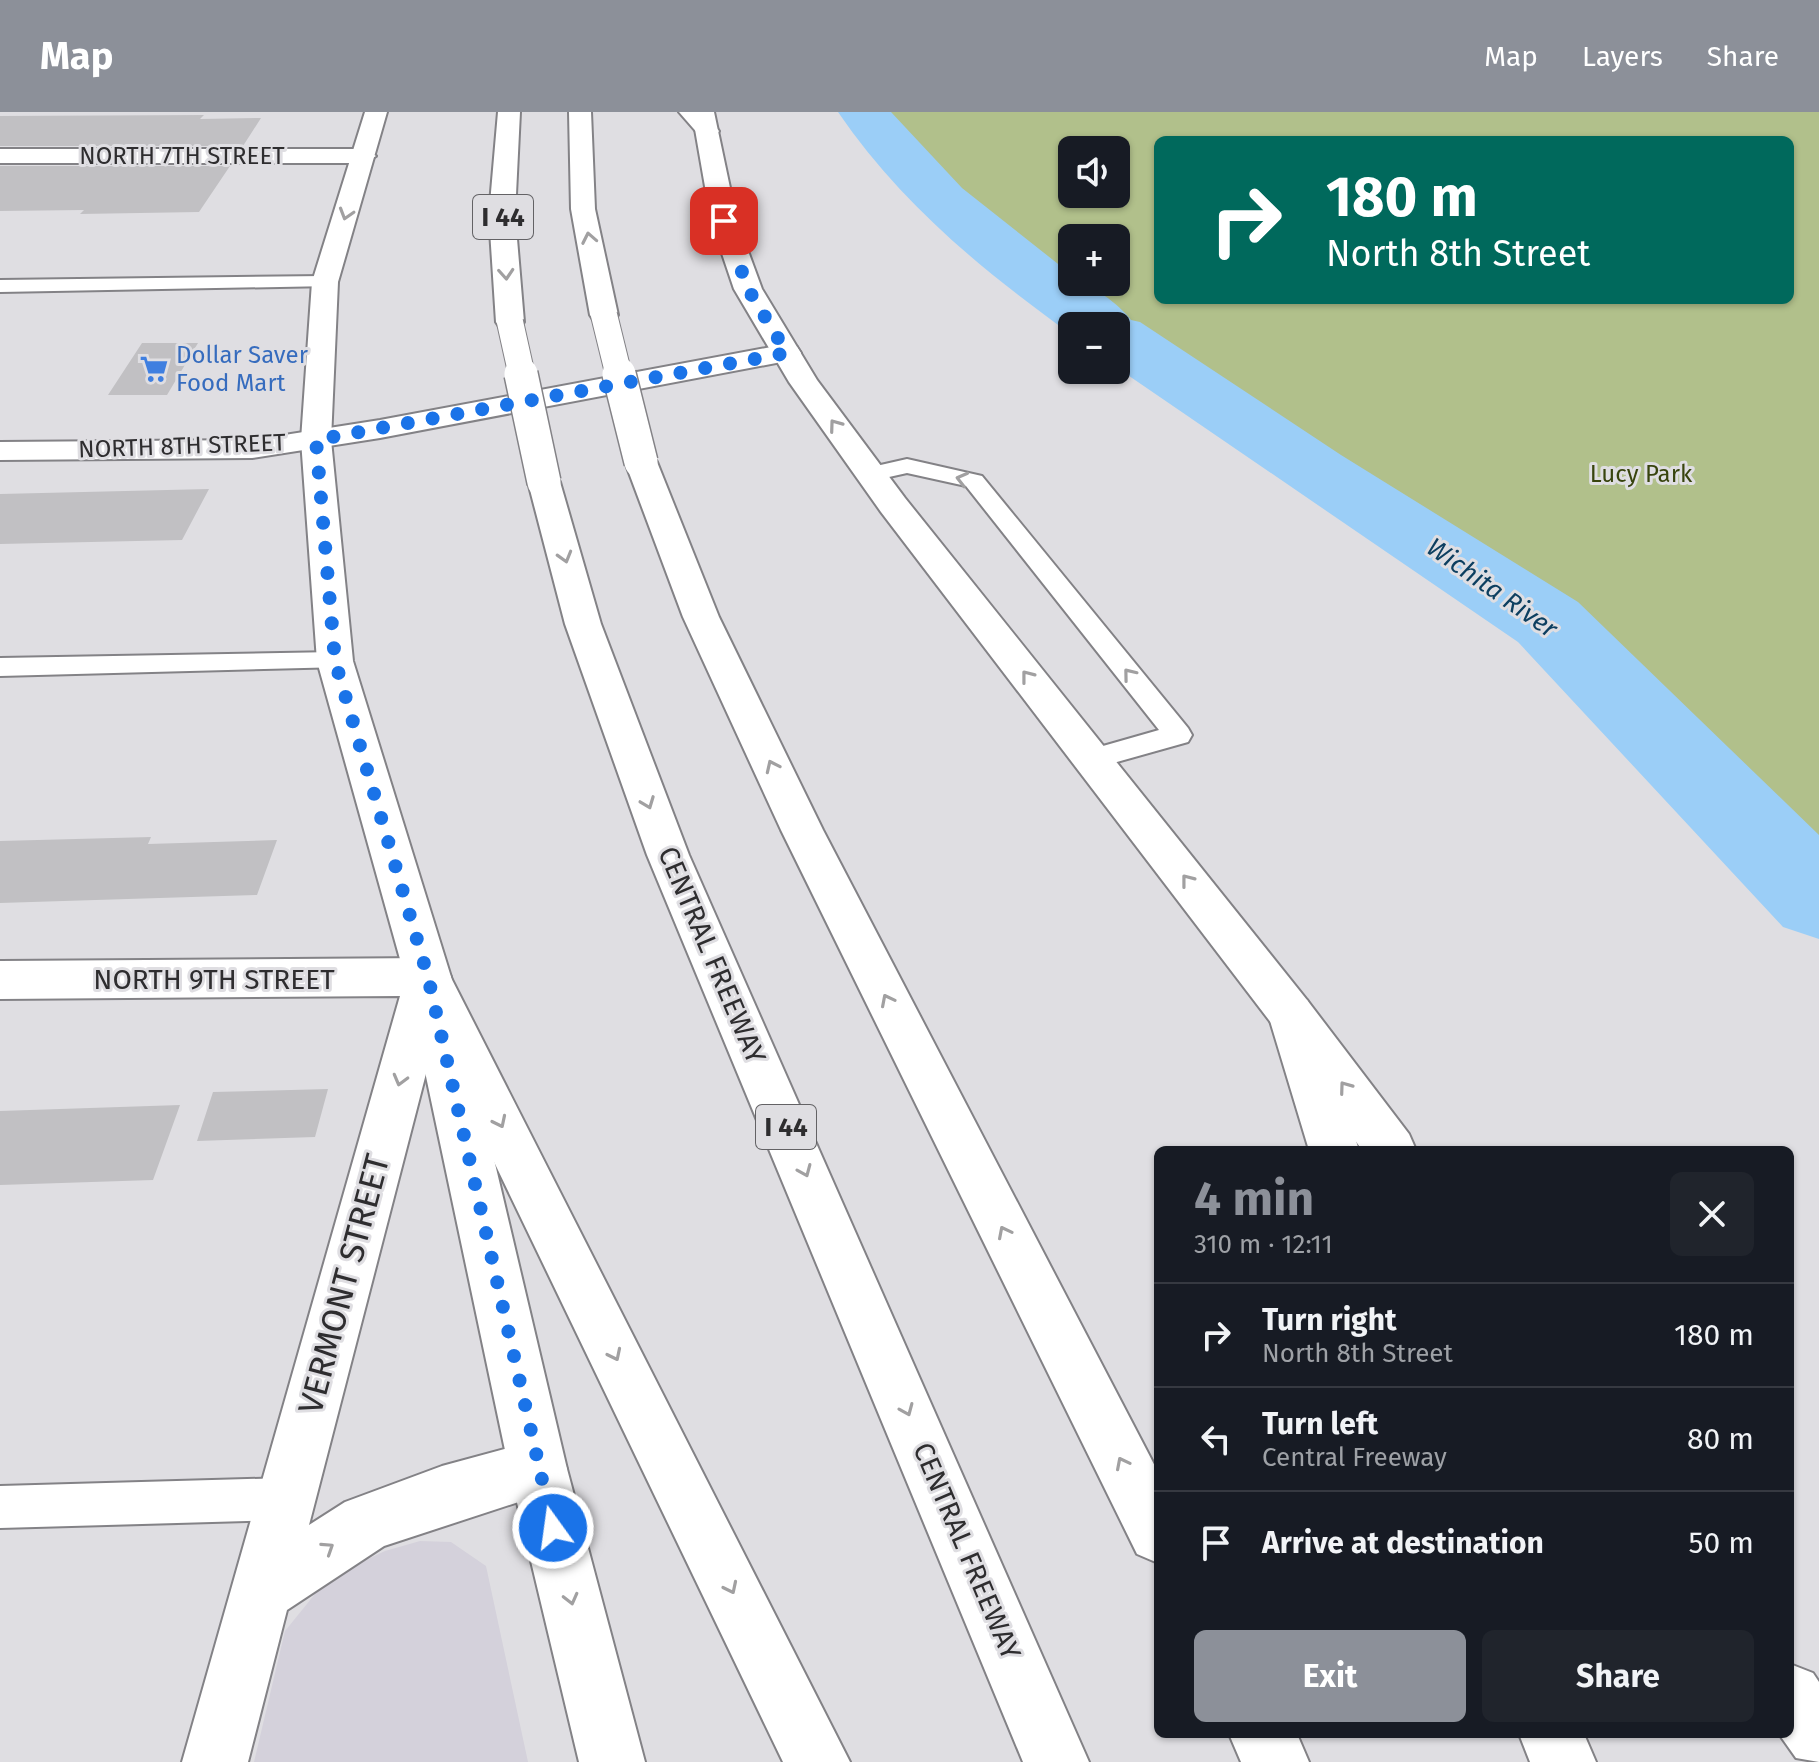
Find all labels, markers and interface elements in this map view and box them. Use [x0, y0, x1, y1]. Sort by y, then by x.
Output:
text: Map [40, 33, 113, 79]
text: Map [1484, 40, 1538, 73]
text: Layers [1582, 40, 1663, 73]
text: Share [1707, 40, 1779, 73]
map controls [1058, 136, 1130, 384]
button: sound [1058, 136, 1130, 208]
street label: NORTH 7TH STREET [79, 142, 285, 170]
text: 180 m [1326, 164, 1478, 231]
icon: right [1194, 168, 1298, 272]
pin [690, 187, 758, 255]
road number: I 44 [473, 195, 533, 239]
icon: arrive [702, 199, 746, 243]
one-way arrow [339, 206, 355, 220]
button: + [1058, 224, 1130, 296]
one-way arrow [581, 232, 598, 246]
text: North 8th Street [1326, 232, 1590, 276]
one-way arrow [498, 268, 515, 281]
button: − [1058, 312, 1130, 384]
place label: Dollar Saver Food Mart [176, 341, 309, 397]
supermarket icon: Dollar Saver Food Mart [139, 354, 169, 384]
one-way arrow [830, 419, 845, 433]
street label: NORTH 8TH STREET [78, 428, 287, 464]
park label: Lucy Park [1590, 460, 1693, 488]
one-way arrow [955, 471, 969, 488]
water label: Wichita River [1421, 532, 1564, 645]
one-way arrow [555, 549, 572, 563]
one-way arrow [1124, 669, 1139, 683]
one-way arrow [1022, 670, 1036, 685]
one-way arrow [766, 760, 782, 775]
one-way arrow [638, 795, 655, 809]
street label: CENTRAL FREEWAY [651, 842, 773, 1069]
one-way arrow [1182, 875, 1197, 889]
street label: NORTH 9TH STREET [93, 963, 335, 996]
one-way arrow [881, 993, 897, 1008]
one-way arrow [393, 1072, 409, 1086]
one-way arrow [1340, 1081, 1354, 1096]
road number: I 44 [756, 1105, 816, 1149]
one-way arrow [490, 1114, 505, 1129]
street label: VERMONT STREET [290, 1149, 398, 1418]
one-way arrow [796, 1162, 812, 1177]
text: 4 min [1194, 1170, 1314, 1228]
button: close [1670, 1172, 1754, 1256]
one-way arrow [998, 1225, 1013, 1240]
text: 310 m · 12:11 [1194, 1229, 1333, 1260]
text: Turn right [1262, 1302, 1397, 1338]
icon: right [1194, 1313, 1238, 1357]
text: 180 m [1674, 1317, 1754, 1353]
text: North 8th Street [1262, 1338, 1453, 1369]
one-way arrow [605, 1347, 621, 1362]
one-way arrow [897, 1402, 913, 1416]
text: Turn left [1262, 1406, 1378, 1442]
icon: left [1194, 1417, 1238, 1461]
text: 80 m [1687, 1421, 1754, 1457]
street label: CENTRAL FREEWAY [906, 1438, 1028, 1665]
text: Central Freeway [1262, 1442, 1447, 1473]
one-way arrow [1117, 1457, 1132, 1472]
position arrow [511, 1486, 595, 1570]
icon: arrive [1194, 1521, 1238, 1565]
text: Arrive at destination [1262, 1525, 1544, 1561]
text: 50 m [1689, 1525, 1754, 1561]
one-way arrow [319, 1543, 333, 1558]
one-way arrow [721, 1580, 736, 1595]
one-way arrow [561, 1592, 578, 1605]
button: Exit [1194, 1630, 1466, 1722]
button: Share [1482, 1630, 1754, 1722]

